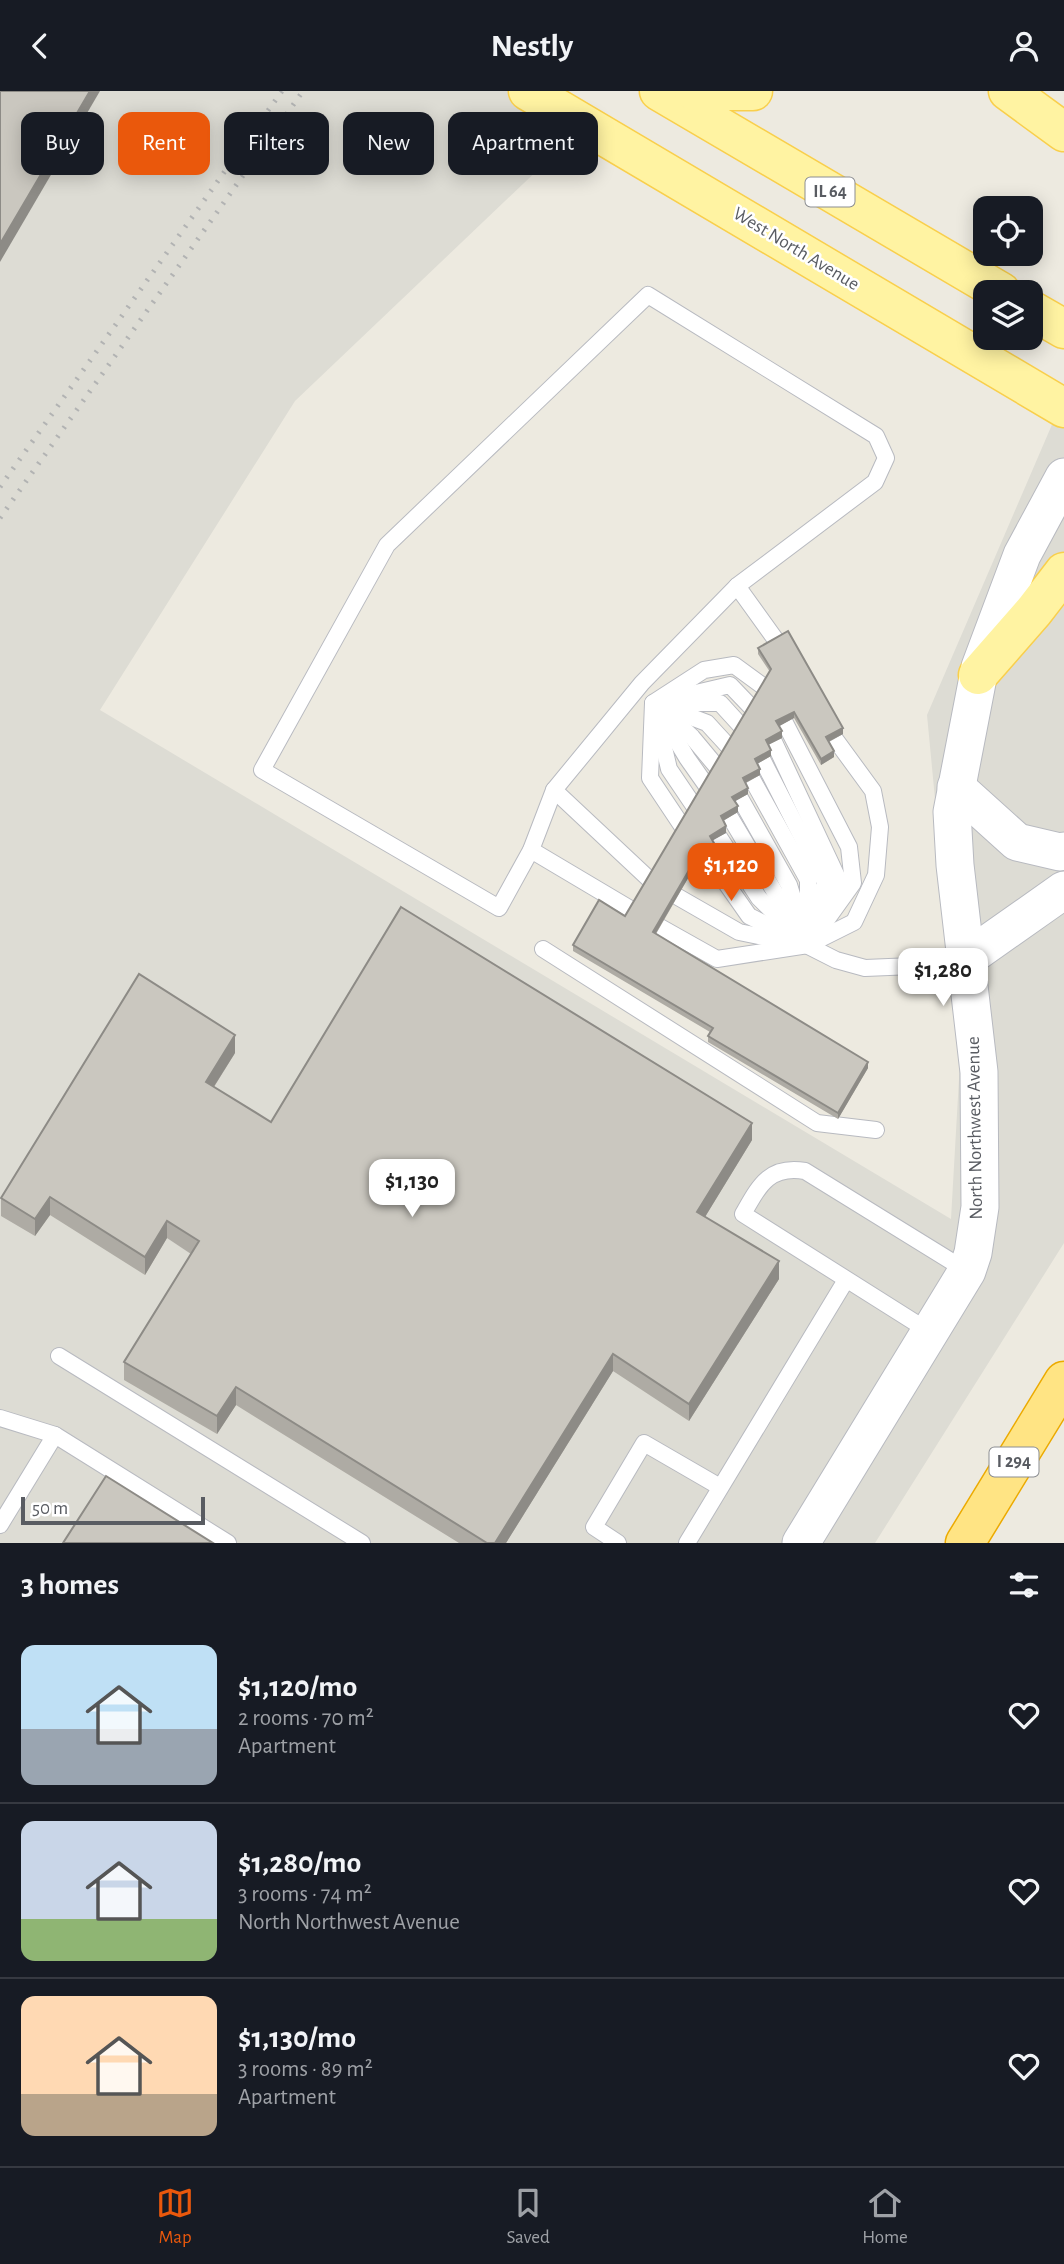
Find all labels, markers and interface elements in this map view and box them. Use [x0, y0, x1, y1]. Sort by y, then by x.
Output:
icon: back [21, 27, 59, 65]
icon: person [1005, 27, 1043, 65]
text: Nestly [491, 30, 573, 62]
chip: Buy [21, 112, 104, 175]
chip: Rent [118, 112, 210, 175]
chip: Filters [224, 112, 329, 175]
chip: New [343, 112, 434, 175]
chip: Apartment [448, 112, 598, 175]
road number: IL 64 [806, 177, 854, 207]
map controls [973, 196, 1043, 350]
button: locate [973, 196, 1043, 266]
street label: West North Avenue [730, 204, 862, 294]
button: layers [973, 280, 1043, 350]
pin: $1,120 [674, 843, 788, 903]
text: $1,120 [704, 854, 759, 877]
pin: $1,280 [886, 949, 1000, 1008]
text: $1,280 [914, 959, 972, 982]
street label: North Northwest Avenue [964, 1036, 986, 1220]
pin: $1,130 [355, 1159, 469, 1219]
text: $1,130 [385, 1170, 439, 1193]
road number: I 294 [990, 1447, 1038, 1477]
scale bar [21, 1494, 205, 1526]
text: 50 m [32, 1499, 68, 1518]
icon: filters [1005, 1566, 1043, 1604]
text: 3 homes [21, 1570, 119, 1600]
text: $1,120/mo [238, 1672, 357, 1702]
icon: home [77, 1673, 161, 1757]
icon: heart [1005, 1696, 1043, 1734]
text: 2 rooms · 70 m² [238, 1707, 374, 1730]
text: Apartment [238, 1735, 336, 1758]
text: $1,280/mo [238, 1848, 361, 1878]
icon: home [77, 1849, 161, 1933]
icon: heart [1005, 1872, 1043, 1910]
text: 3 rooms · 74 m² [238, 1883, 372, 1906]
text: North Northwest Avenue [238, 1911, 460, 1934]
text: $1,130/mo [238, 2023, 356, 2053]
icon: home [77, 2024, 161, 2108]
icon: heart [1005, 2047, 1043, 2085]
text: 3 rooms · 89 m² [238, 2058, 373, 2081]
text: Apartment [238, 2086, 336, 2109]
tab: Map [156, 2184, 194, 2249]
tab: Saved [506, 2184, 550, 2249]
tab: Home [862, 2184, 908, 2249]

